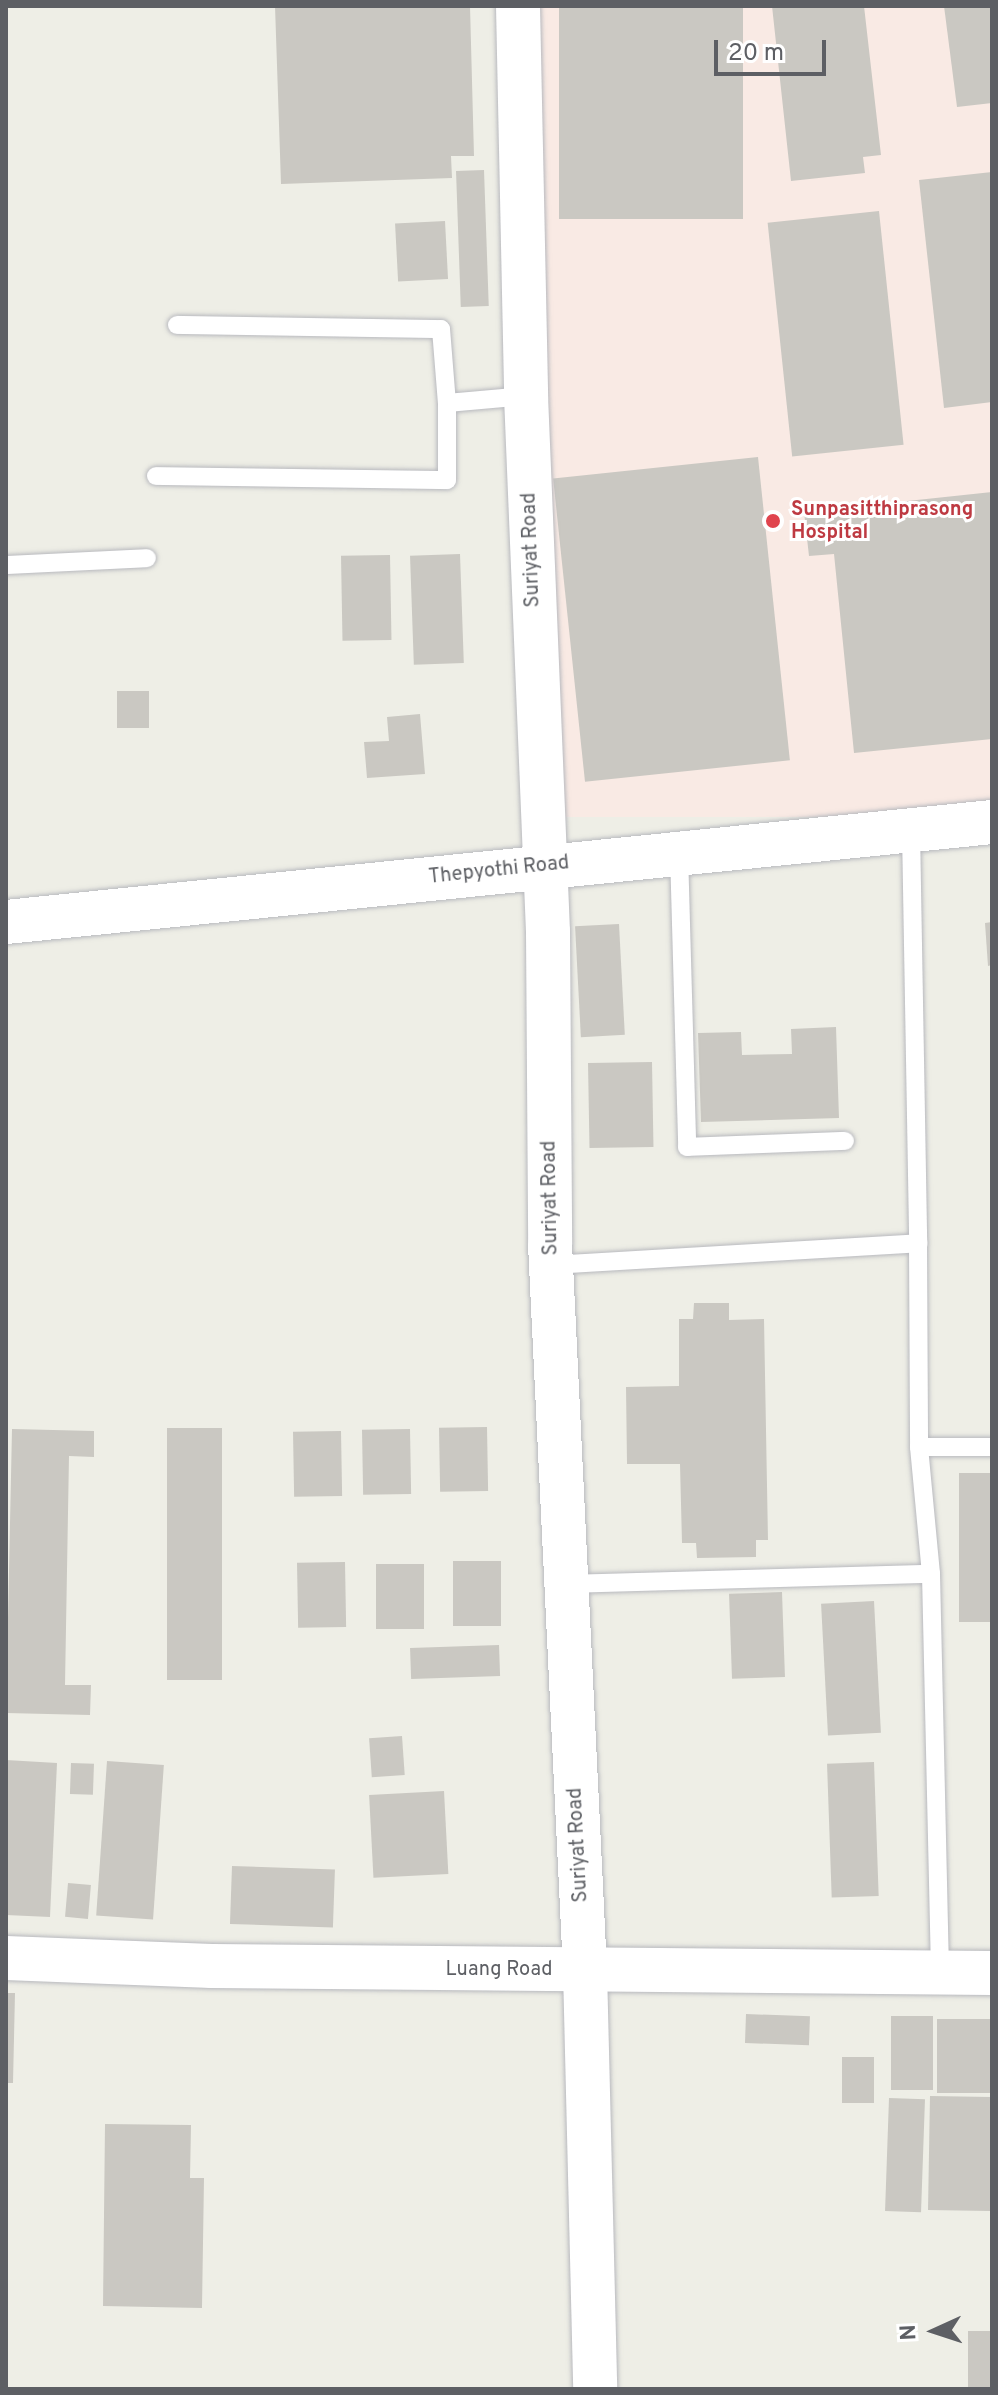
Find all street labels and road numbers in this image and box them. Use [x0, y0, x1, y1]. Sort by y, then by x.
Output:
street label: Suriyat Road [518, 492, 546, 608]
street label: Thepyothi Road [427, 852, 571, 890]
street label: Suriyat Road [538, 1140, 564, 1256]
street label: Suriyat Road [564, 1787, 594, 1903]
street label: Luang Road [445, 1958, 553, 1982]

